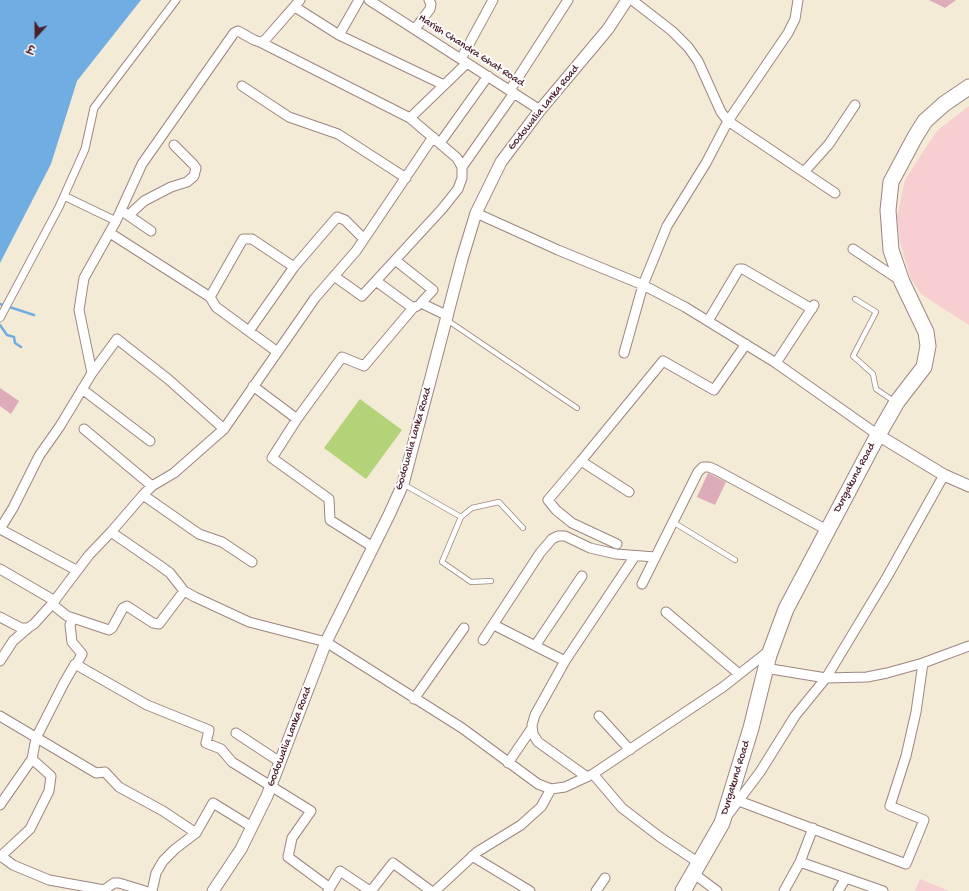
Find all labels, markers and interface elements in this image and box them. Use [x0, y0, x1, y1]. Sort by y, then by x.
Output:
street label: Harish Chandra Ghat Road [416, 12, 526, 90]
north arrow [16, 16, 56, 56]
text: उ [26, 40, 37, 54]
street label: Godowalia Lanka Road [506, 63, 582, 153]
street label: Godowalia Lanka Road [393, 386, 435, 492]
street label: Durgakund Road [831, 441, 879, 515]
street label: Godowalia Lanka Road [265, 685, 315, 789]
street label: Durgakund Road [718, 739, 754, 817]

